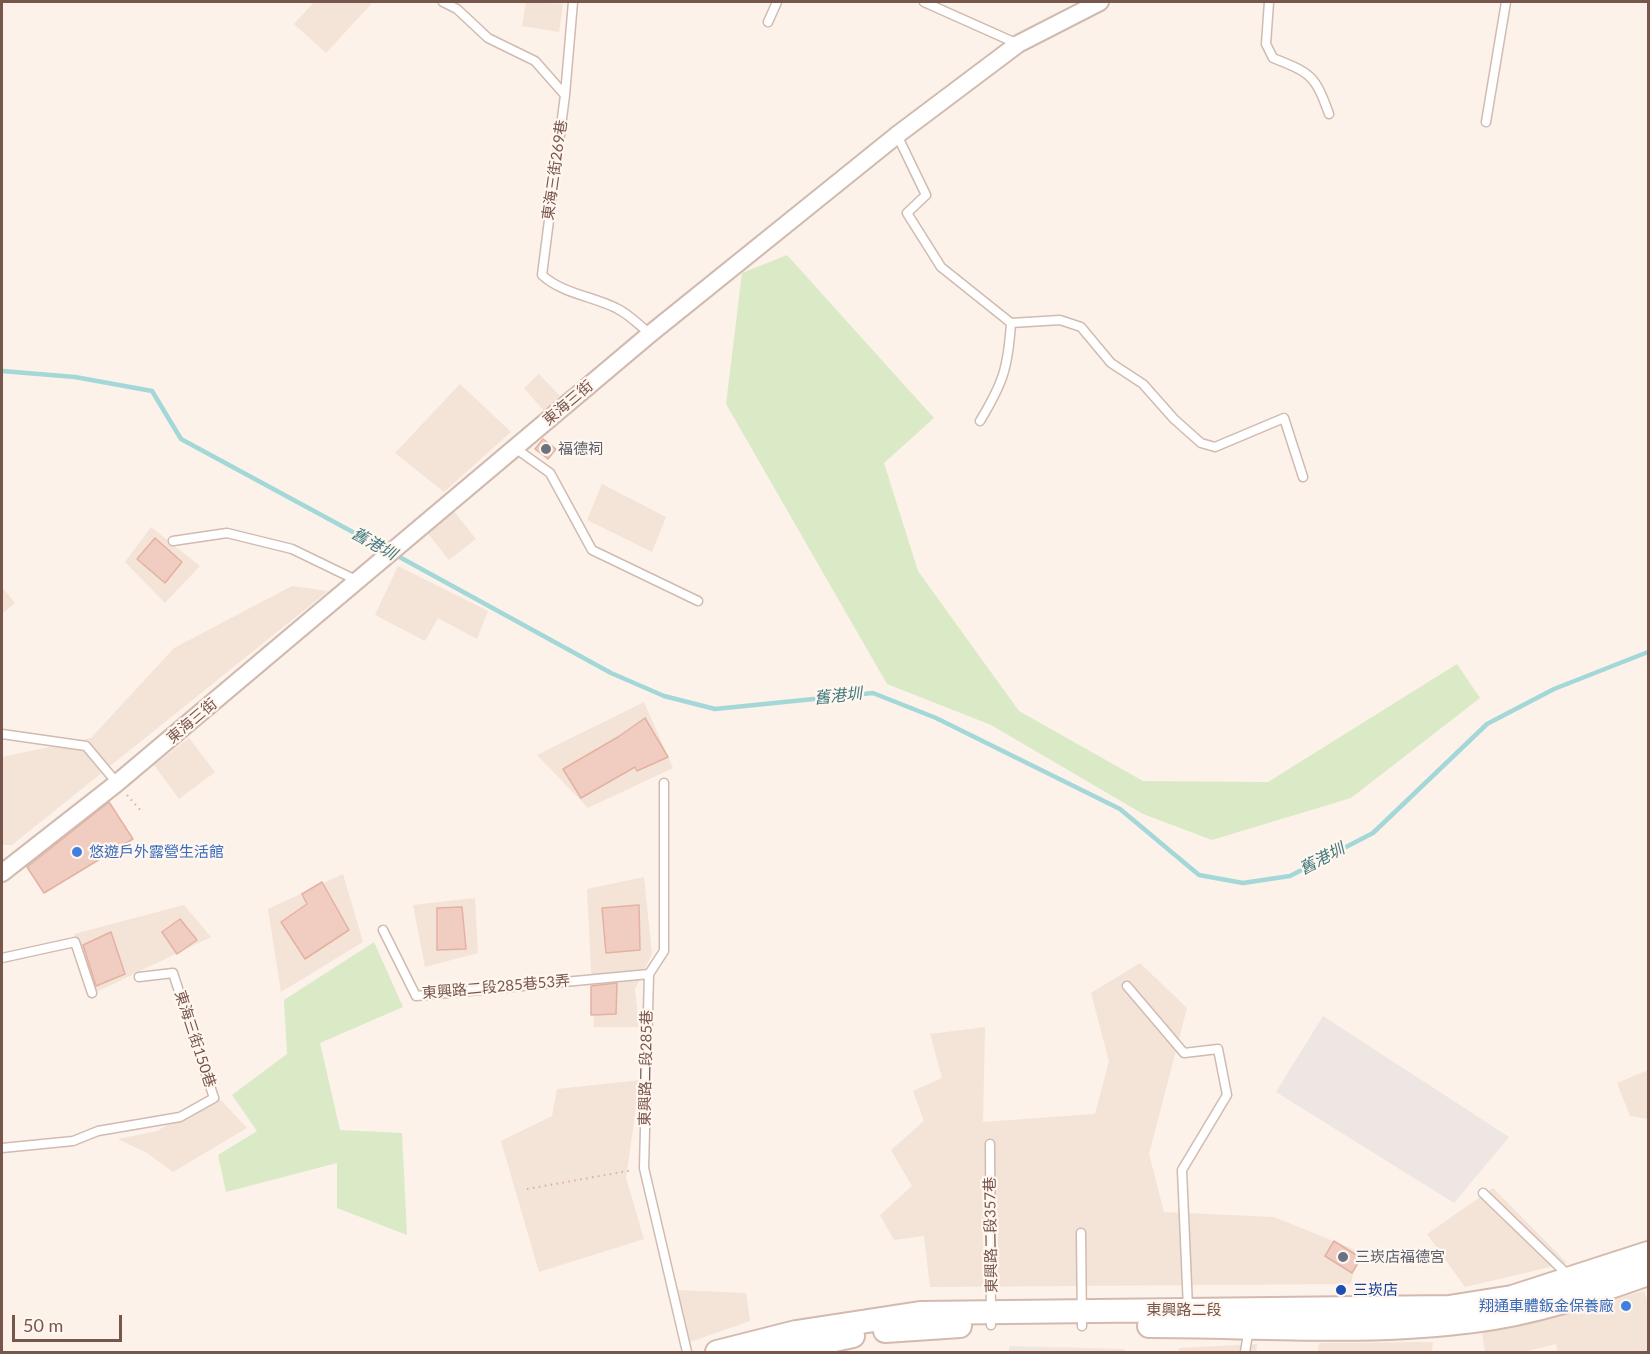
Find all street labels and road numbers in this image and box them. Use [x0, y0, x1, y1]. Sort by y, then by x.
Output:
street label: 東海三街269巷 [539, 119, 571, 221]
street label: 東海三街 [539, 377, 597, 429]
street label: 東海三街 [163, 695, 221, 747]
street label: 東興路二段285巷53弄 [421, 972, 571, 1002]
street label: 東海三街150巷 [171, 988, 219, 1090]
street label: 東興路二段285巷 [636, 1010, 656, 1126]
street label: 東興路二段357巷 [981, 1177, 1001, 1293]
street label: 東興路二段 [1147, 1301, 1221, 1319]

